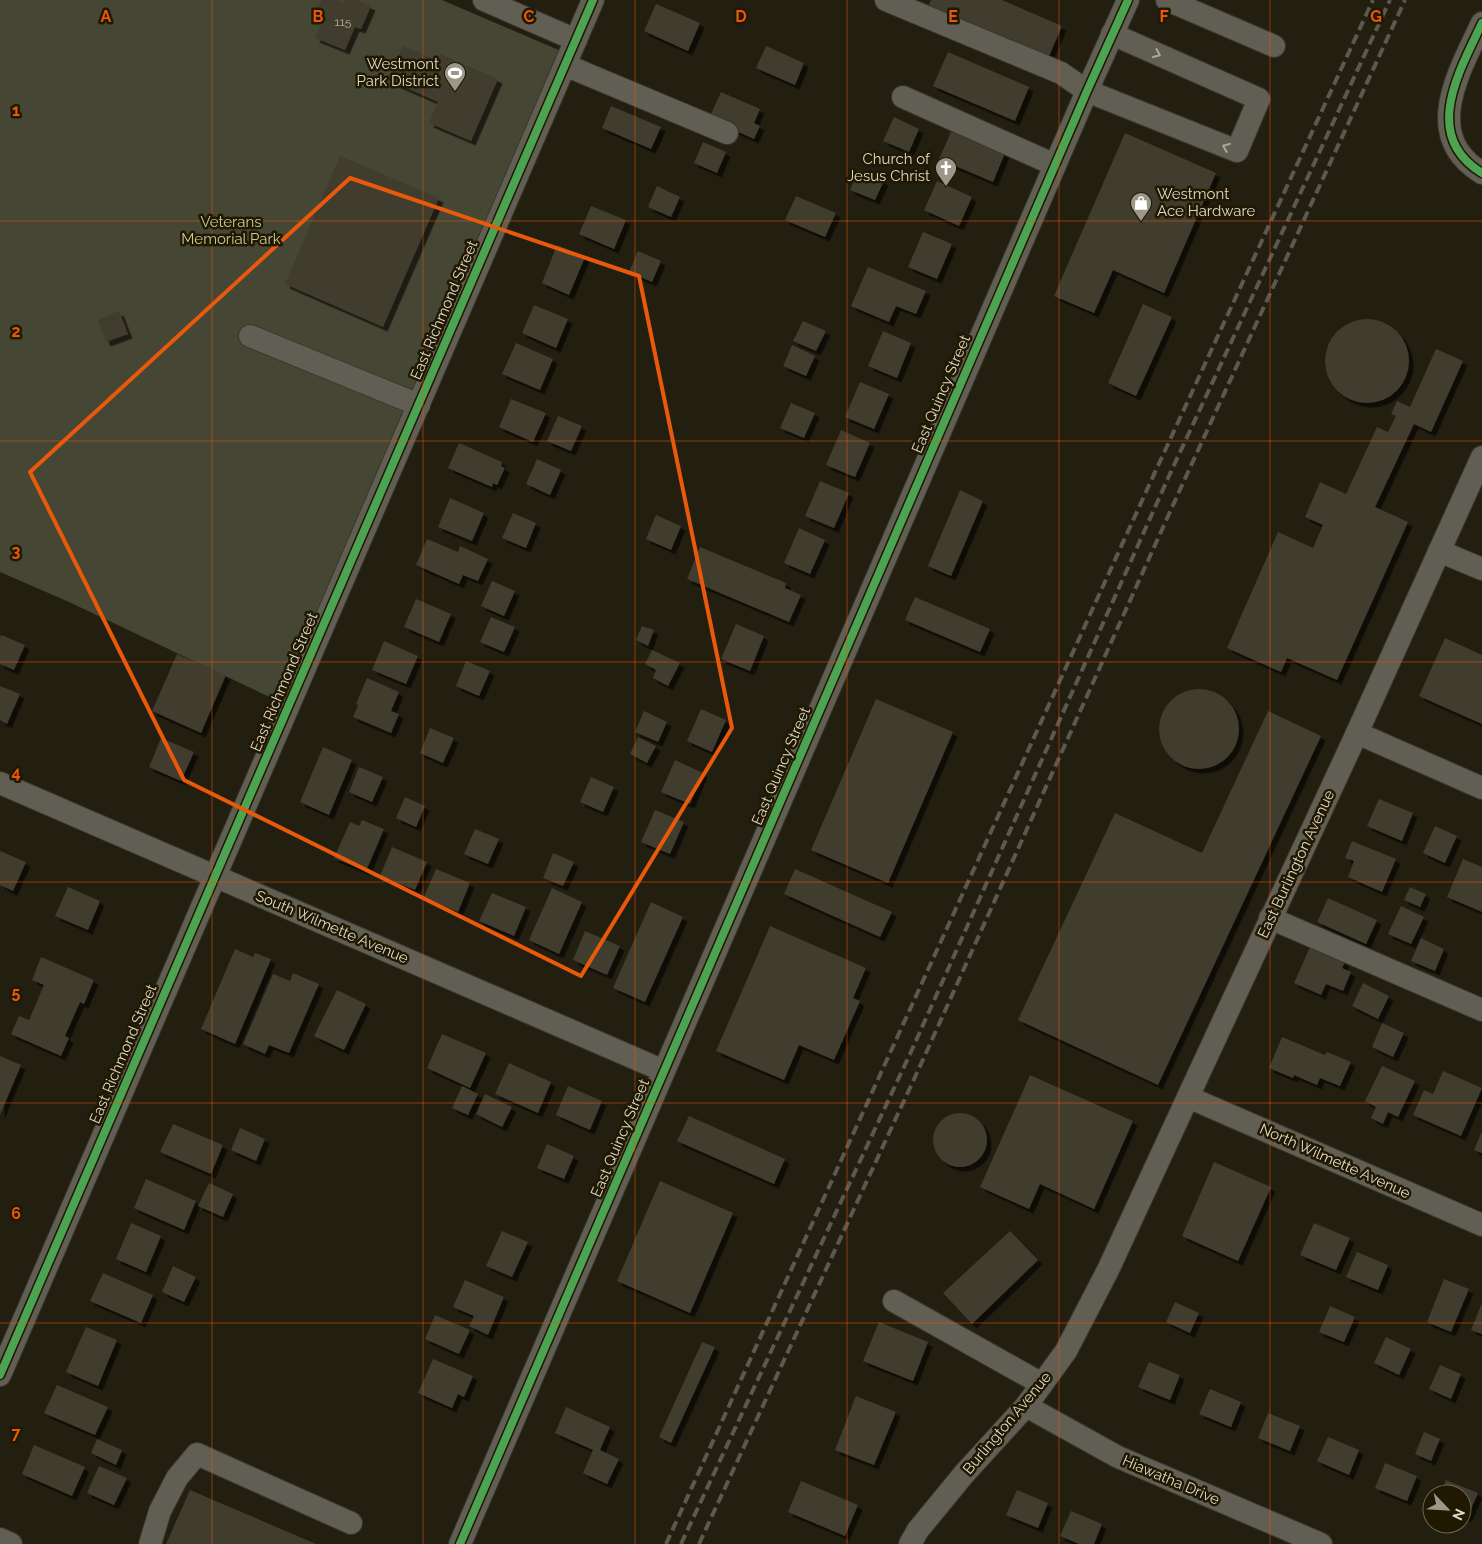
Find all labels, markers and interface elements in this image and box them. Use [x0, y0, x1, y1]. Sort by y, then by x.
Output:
text: A [101, 7, 112, 26]
text: B [313, 7, 324, 26]
text: C [524, 7, 535, 26]
text: D [735, 7, 747, 26]
text: E [948, 7, 958, 26]
text: F [1159, 7, 1169, 26]
text: G [1370, 7, 1382, 26]
house number: 115 [335, 15, 352, 29]
one-way arrow [1152, 47, 1161, 58]
place label: Westmont Park District [356, 55, 439, 90]
sports icon: Westmont Park District [443, 61, 467, 92]
text: 1 [12, 101, 20, 120]
one-way arrow [1222, 143, 1231, 153]
place label: Church of Jesus Christ [847, 150, 931, 185]
church icon: Church of Jesus Christ [934, 156, 958, 187]
place label: Westmont Ace Hardware [1157, 185, 1255, 220]
shop icon: Westmont Ace Hardware [1129, 191, 1153, 222]
park label: Veterans Memorial Park [181, 213, 281, 248]
street label: East Richmond Street [407, 238, 481, 382]
text: 2 [11, 322, 21, 341]
street label: East Quincy Street [908, 332, 974, 456]
text: 3 [12, 542, 21, 561]
street label: East Richmond Street [247, 610, 321, 754]
street label: East Quincy Street [748, 704, 814, 828]
text: 4 [11, 763, 21, 782]
street label: East Burlington Avenue [1254, 787, 1338, 941]
street label: South Wilmette Avenue [253, 887, 411, 967]
street label: East Richmond Street [86, 982, 160, 1126]
text: 5 [12, 983, 21, 1002]
street label: East Quincy Street [587, 1076, 653, 1200]
street label: North Wilmette Avenue [1257, 1120, 1413, 1202]
text: 6 [11, 1204, 21, 1223]
street label: Burlington Avenue [959, 1368, 1055, 1478]
text: 7 [12, 1424, 21, 1443]
street label: Hiawatha Drive [1120, 1451, 1223, 1509]
north arrow [1422, 1484, 1472, 1534]
text: N [1449, 1506, 1468, 1523]

